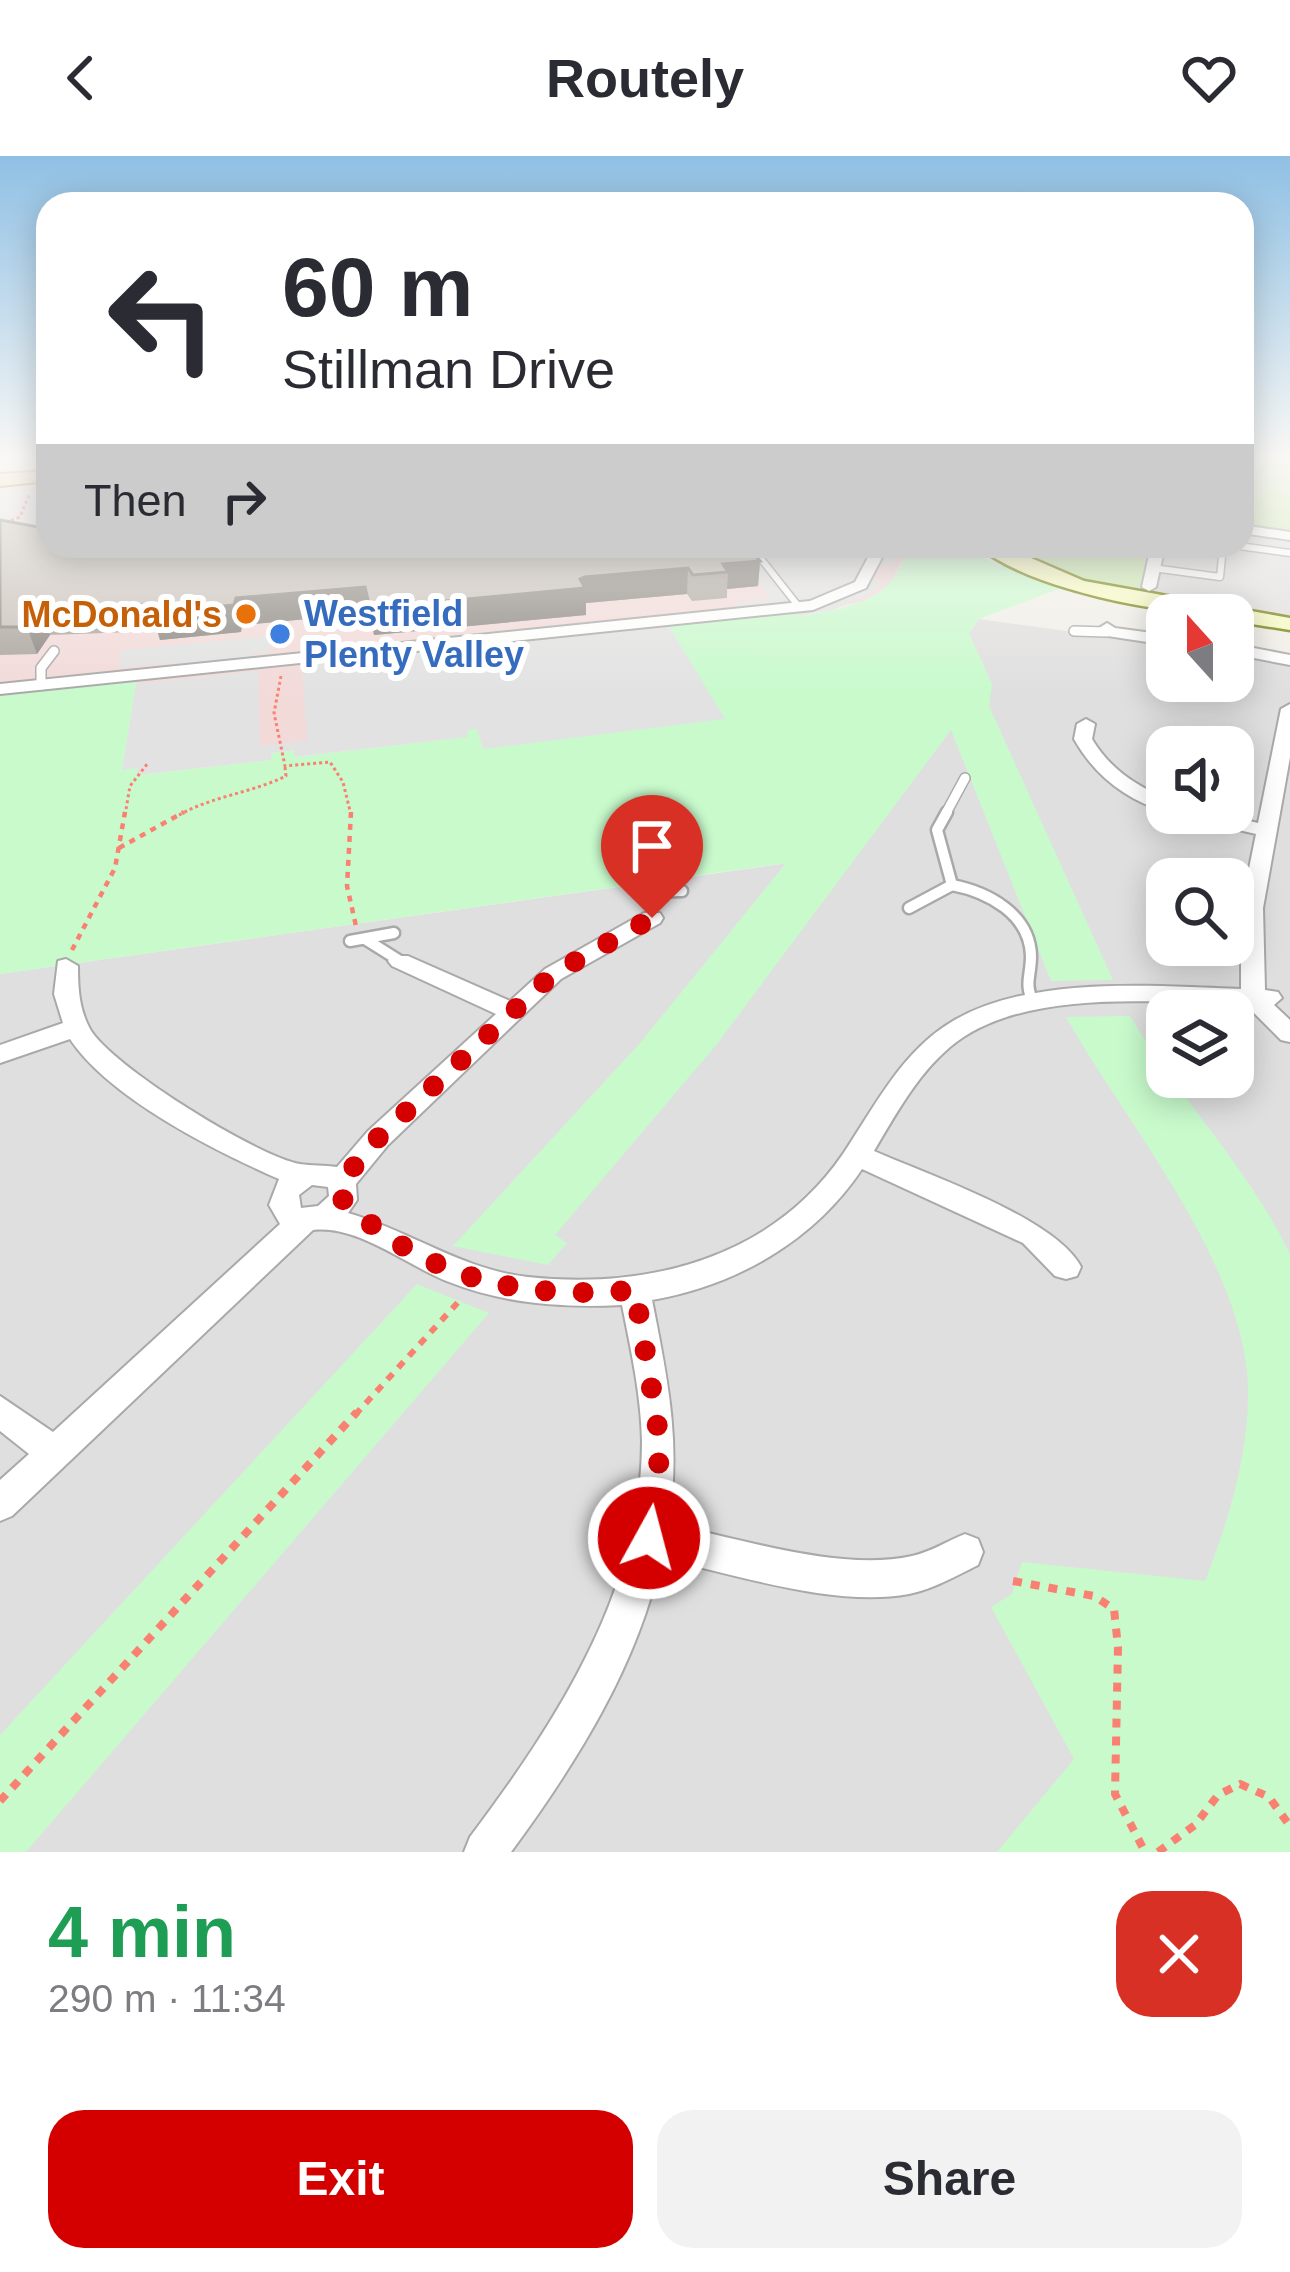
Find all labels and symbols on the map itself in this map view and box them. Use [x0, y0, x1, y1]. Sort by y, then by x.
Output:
place label: Westfield Plenty Valley [304, 593, 524, 675]
place label: McDonald's [21, 594, 222, 635]
north arrow [1146, 594, 1254, 702]
marker: McDonald's [233, 601, 259, 627]
marker: Westfield Plenty Valley [267, 621, 293, 647]
pin [601, 795, 703, 918]
position arrow [586, 1475, 712, 1601]

